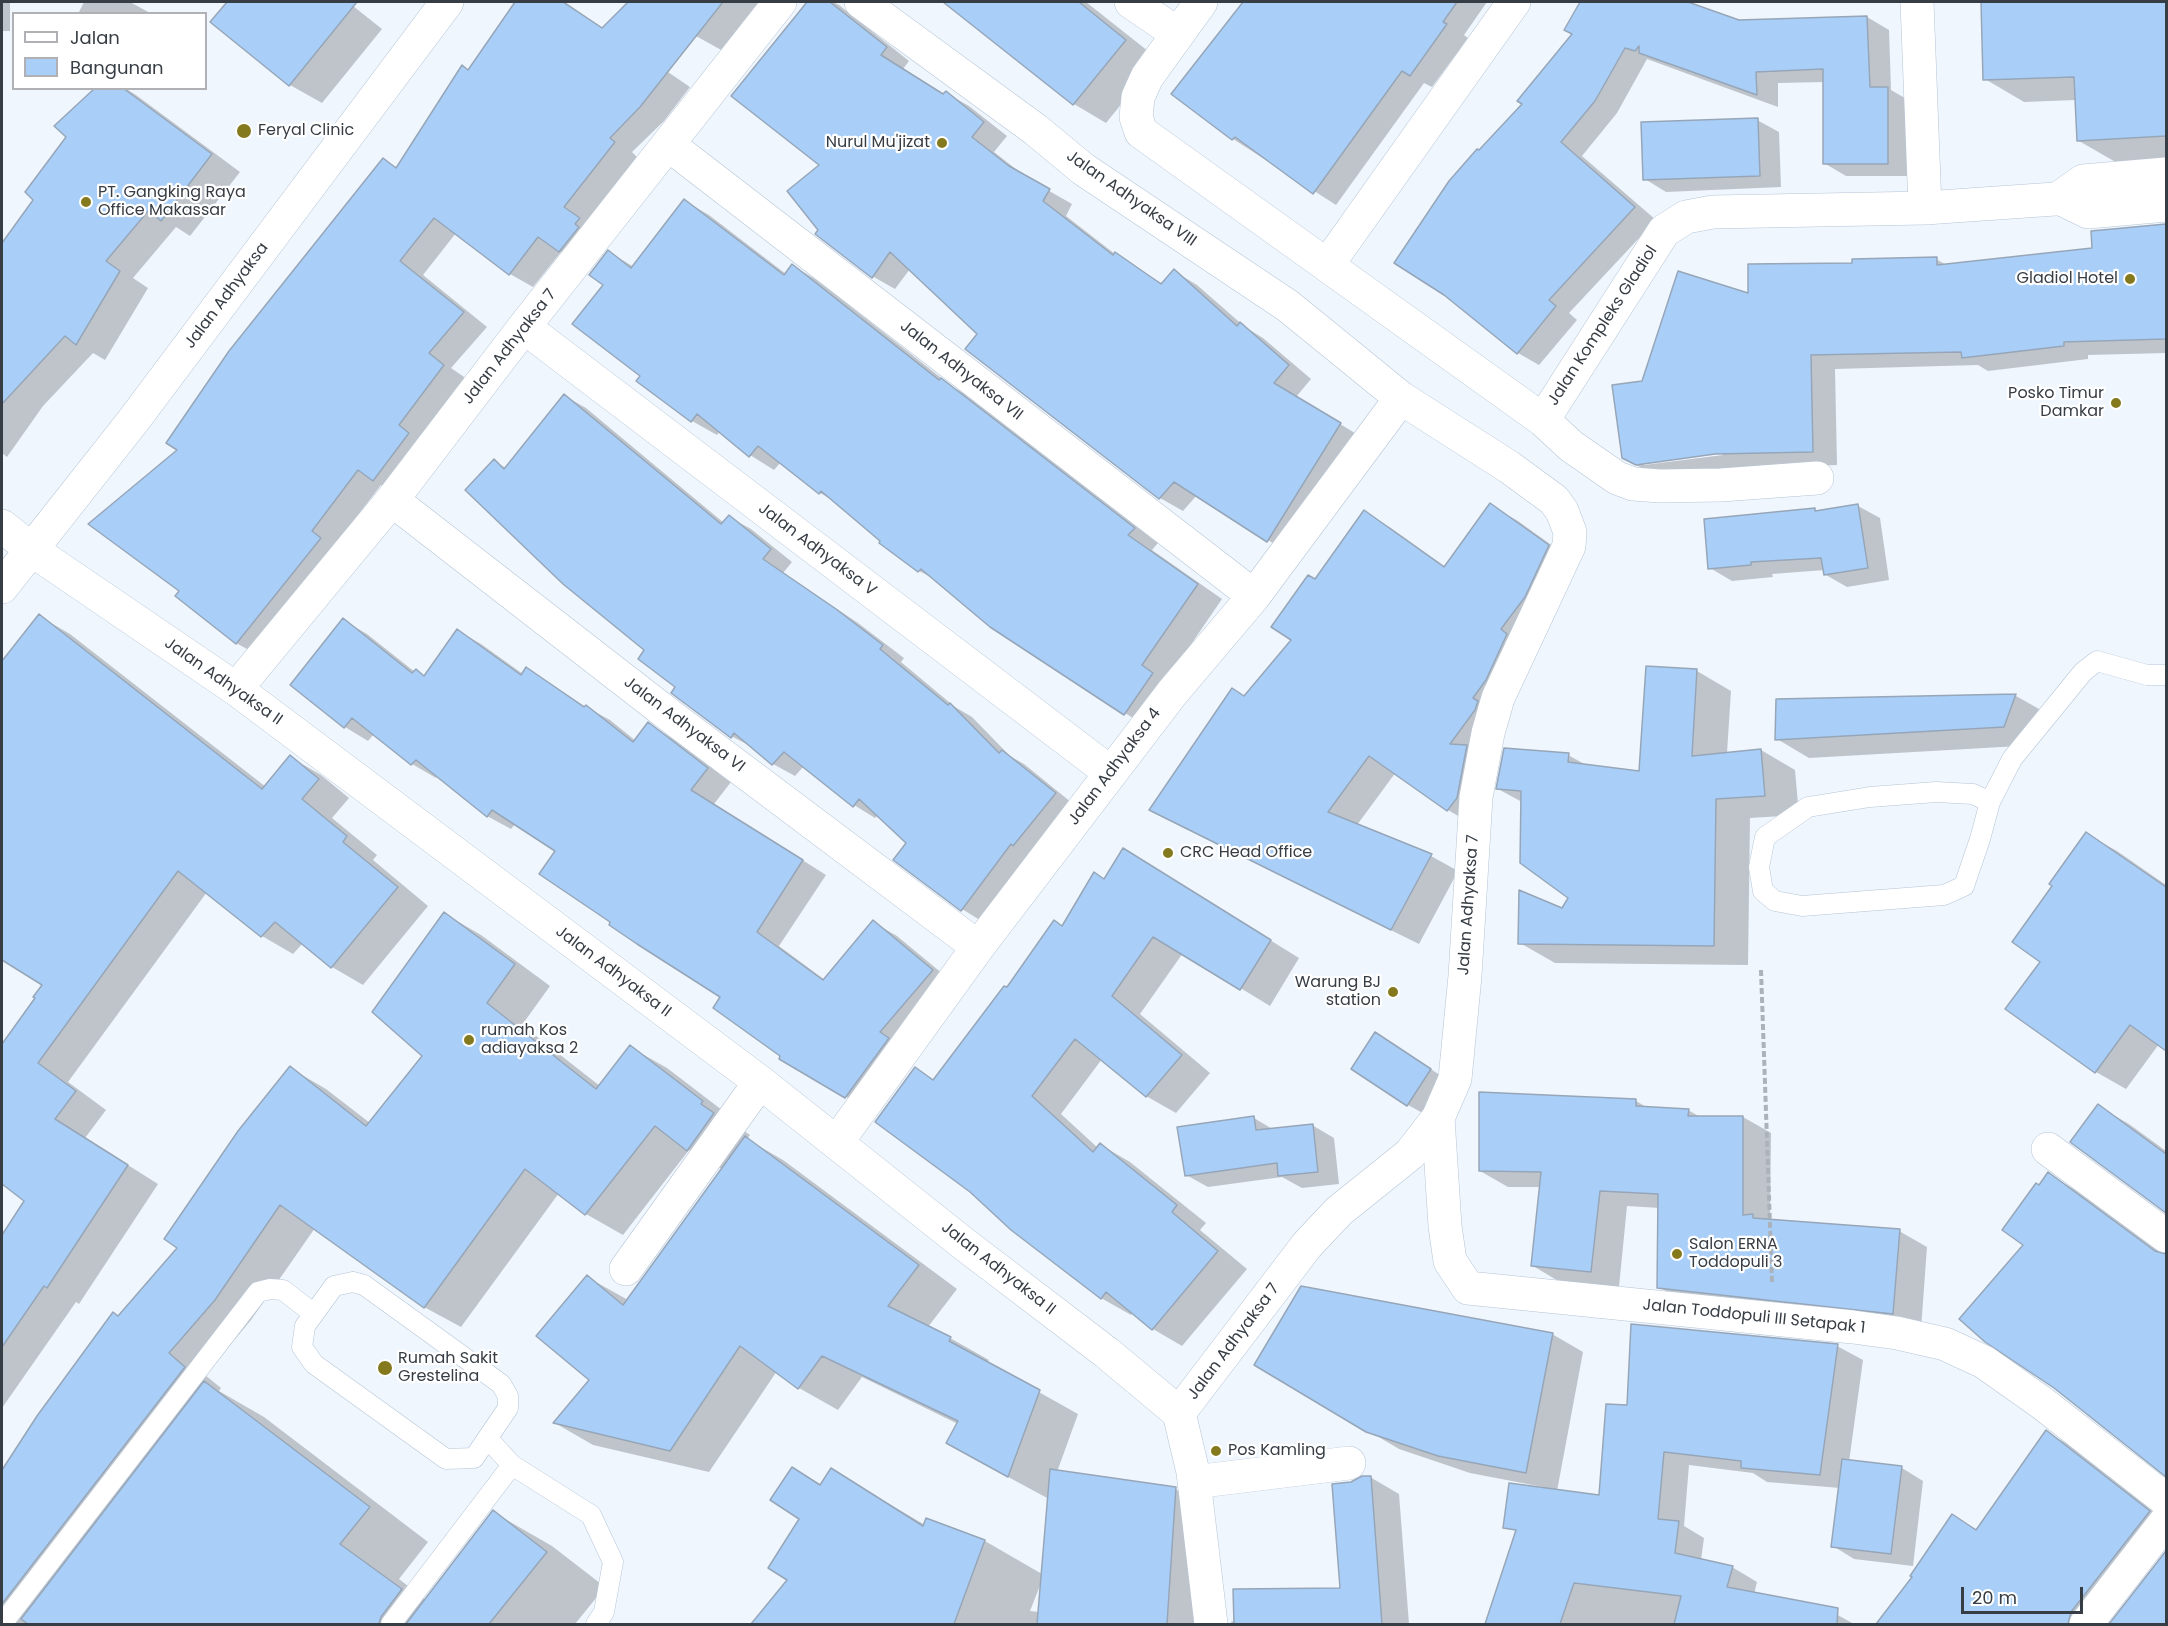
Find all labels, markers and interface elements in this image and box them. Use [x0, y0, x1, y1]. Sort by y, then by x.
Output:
legend [12, 12, 207, 90]
text: Jalan [70, 25, 120, 50]
text: Bangunan [70, 55, 164, 80]
place label: Feryal Clinic [258, 121, 354, 141]
marker: Feryal Clinic [235, 122, 253, 140]
place label: Nurul Mu'jizat [826, 133, 930, 153]
marker: Nurul Mu'jizat [935, 136, 949, 150]
street label: Jalan Adhyaksa VIII [1062, 147, 1200, 251]
place label: PT. Gangking Raya Office Makassar [98, 183, 246, 221]
marker: PT. Gangking Raya Office Makassar [79, 195, 93, 209]
street label: Jalan Adhyaksa [181, 239, 273, 353]
street label: Jalan Kompleks Gladiol [1544, 243, 1662, 409]
place label: Gladiol Hotel [2017, 269, 2118, 289]
marker: Gladiol Hotel [2123, 272, 2137, 286]
street label: Jalan Adhyaksa 7 [459, 286, 561, 408]
street label: Jalan Adhyaksa VII [896, 317, 1026, 425]
place label: Posko Timur Damkar [2008, 384, 2104, 422]
marker: Posko Timur Damkar [2109, 396, 2123, 410]
street label: Jalan Adhyaksa V [754, 499, 880, 601]
street label: Jalan Adhyaksa II [160, 634, 286, 730]
street label: Jalan Adhyaksa VI [620, 673, 748, 777]
street label: Jalan Adhyaksa 4 [1065, 705, 1165, 829]
street label: Jalan Adhyaksa 7 [1455, 834, 1483, 976]
place label: CRC Head Office [1180, 843, 1312, 863]
marker: CRC Head Office [1161, 846, 1175, 860]
street label: Jalan Adhyaksa II [551, 922, 675, 1022]
place label: Warung BJ station [1295, 973, 1381, 1011]
marker: Warung BJ station [1386, 985, 1400, 999]
place label: rumah Kos adiayaksa 2 [481, 1021, 578, 1059]
marker: rumah Kos adiayaksa 2 [462, 1033, 476, 1047]
street label: Jalan Adhyaksa II [937, 1218, 1059, 1320]
place label: Salon ERNA Toddopuli 3 [1689, 1235, 1782, 1273]
marker: Salon ERNA Toddopuli 3 [1670, 1247, 1684, 1261]
street label: Jalan Adhyaksa 7 [1184, 1280, 1284, 1404]
street label: Jalan Toddopuli III Setapak 1 [1642, 1296, 1866, 1338]
place label: Rumah Sakit Grestelina [398, 1349, 498, 1387]
marker: Rumah Sakit Grestelina [376, 1359, 394, 1377]
place label: Pos Kamling [1228, 1441, 1326, 1461]
marker: Pos Kamling [1209, 1444, 1223, 1458]
scale bar [1964, 1575, 2086, 1613]
text: 20 m [1972, 1585, 2017, 1610]

